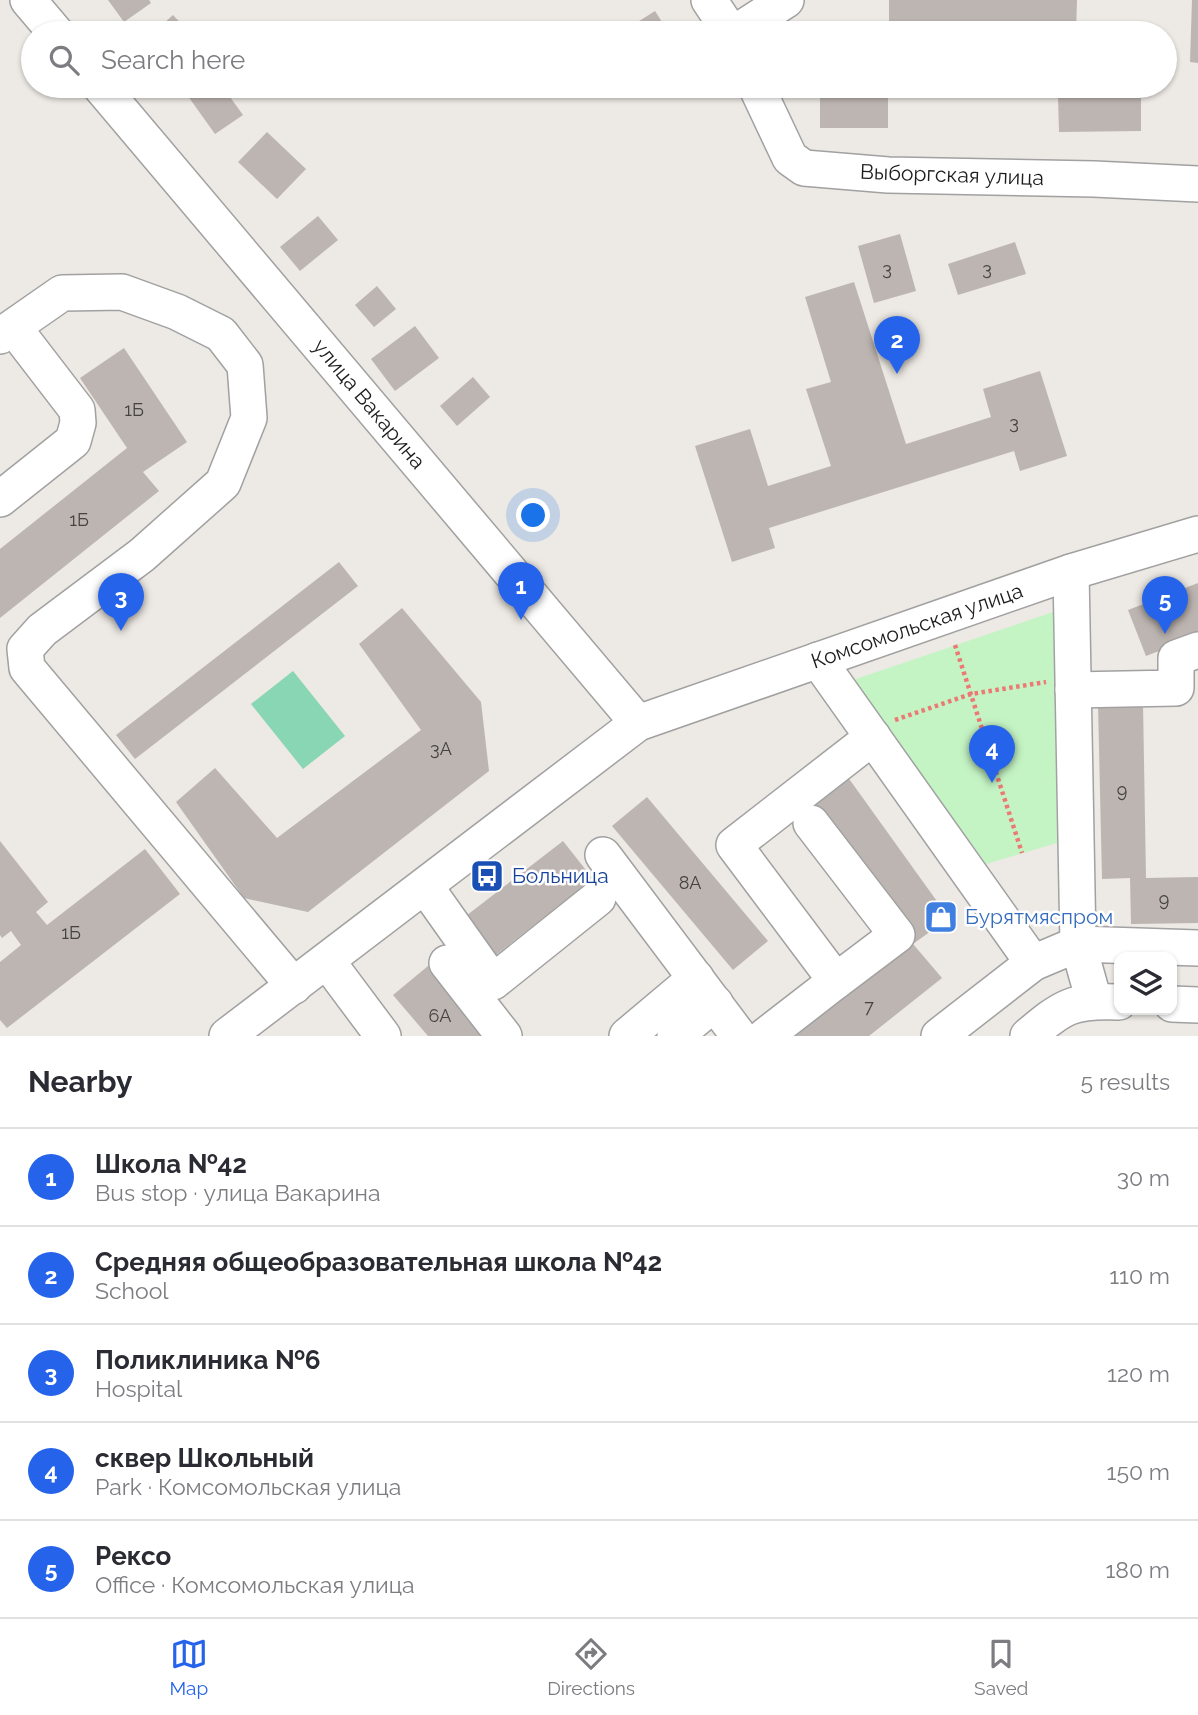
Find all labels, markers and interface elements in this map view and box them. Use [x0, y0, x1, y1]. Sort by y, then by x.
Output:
search box [21, 21, 1177, 98]
icon: search [45, 41, 83, 79]
text: Search here [101, 45, 245, 75]
street label: Выборгская улица [860, 159, 1044, 190]
house number: 3 [882, 258, 892, 279]
house number: 3 [982, 258, 992, 279]
pin: 2 [874, 316, 920, 374]
street label: улица Вакарина [308, 334, 431, 474]
house number: 1Б [124, 399, 144, 420]
house number: 3 [1009, 412, 1019, 433]
your location [516, 498, 550, 532]
house number: 1Б [69, 509, 89, 530]
pin: 1 [498, 562, 544, 620]
pin: 3 [98, 573, 144, 631]
pin: 5 [1142, 576, 1188, 634]
street label: Комсомольская улица [808, 578, 1026, 674]
pin: 4 [969, 725, 1015, 783]
house number: 3А [430, 738, 452, 759]
house number: 9 [1117, 780, 1127, 801]
bus stop icon: Больница [468, 857, 506, 895]
place label: Больница [512, 863, 609, 888]
house number: 8А [679, 872, 701, 893]
house number: 9 [1159, 889, 1169, 910]
shop icon: Бурятмяспром [922, 898, 960, 936]
place label: Бурятмяспром [965, 904, 1113, 929]
house number: 1Б [61, 922, 81, 943]
map controls [1114, 952, 1177, 1015]
button: layers [1114, 952, 1177, 1015]
house number: 7 [864, 996, 874, 1017]
house number: 6А [429, 1005, 451, 1026]
text: Nearby [28, 1064, 132, 1099]
text: 5 results [1081, 1068, 1170, 1095]
text: Школа №42 [95, 1149, 247, 1179]
text: 1 [45, 1164, 57, 1191]
text: 30 m [1117, 1164, 1170, 1191]
text: Bus stop · улица Вакарина [95, 1179, 381, 1206]
text: Средняя общеобразовательная школа №42 [95, 1247, 662, 1277]
text: 2 [45, 1262, 57, 1289]
text: 110 m [1109, 1262, 1170, 1289]
text: School [95, 1277, 169, 1304]
text: Поликлиника №6 [95, 1345, 321, 1375]
text: 3 [45, 1360, 57, 1387]
text: 120 m [1107, 1360, 1170, 1387]
text: Hospital [95, 1375, 182, 1402]
text: сквер Школьный [95, 1443, 314, 1473]
text: 4 [44, 1458, 58, 1485]
text: 150 m [1107, 1458, 1170, 1485]
text: Park · Комсомольская улица [95, 1473, 401, 1500]
text: Рексо [95, 1541, 171, 1571]
text: 5 [45, 1556, 57, 1583]
text: 180 m [1105, 1556, 1170, 1583]
text: Office · Комсомольская улица [95, 1571, 415, 1598]
tab: Map [170, 1635, 208, 1699]
tab: Directions [547, 1635, 635, 1699]
tab: Saved [974, 1635, 1028, 1699]

